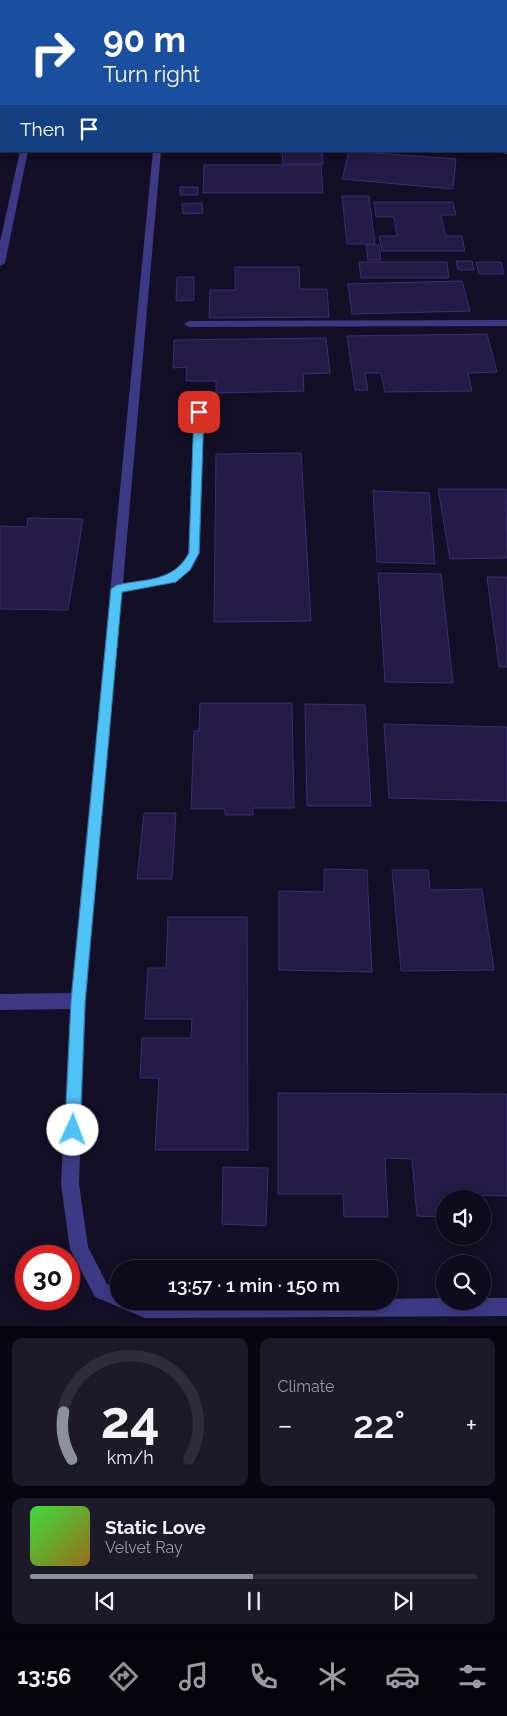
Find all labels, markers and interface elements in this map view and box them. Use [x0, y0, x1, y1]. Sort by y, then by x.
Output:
text: 90 m [103, 19, 186, 60]
icon: right [20, 20, 85, 85]
text: Turn right [103, 61, 200, 87]
icon: arrive [75, 115, 103, 143]
text: Then [20, 118, 65, 140]
pin [178, 391, 220, 433]
icon: arrive [185, 398, 213, 426]
position arrow [46, 1103, 98, 1155]
map controls [436, 1190, 491, 1310]
button: sound [436, 1190, 491, 1245]
speed limit sign: 30 [15, 1245, 80, 1310]
button: search [436, 1255, 491, 1310]
text: 13:57 · 1 min · 150 m [168, 1274, 340, 1296]
text: Climate [278, 1377, 334, 1396]
text: 24 [100, 1389, 159, 1450]
text: 22° [353, 1402, 405, 1447]
text: − [278, 1409, 293, 1442]
text: + [465, 1409, 477, 1442]
text: km/h [106, 1447, 153, 1468]
text: Static Love [105, 1516, 206, 1538]
text: Velvet Ray [105, 1538, 183, 1557]
icon: previous [91, 1587, 119, 1615]
icon: pause [240, 1587, 268, 1615]
icon: next [389, 1587, 417, 1615]
icon: directions [106, 1659, 141, 1694]
icon: music [176, 1659, 211, 1694]
icon: phone [246, 1659, 281, 1694]
icon: climate [315, 1659, 350, 1694]
icon: car [385, 1659, 420, 1694]
icon: filters [455, 1659, 490, 1694]
text: 13:56 [17, 1663, 71, 1689]

